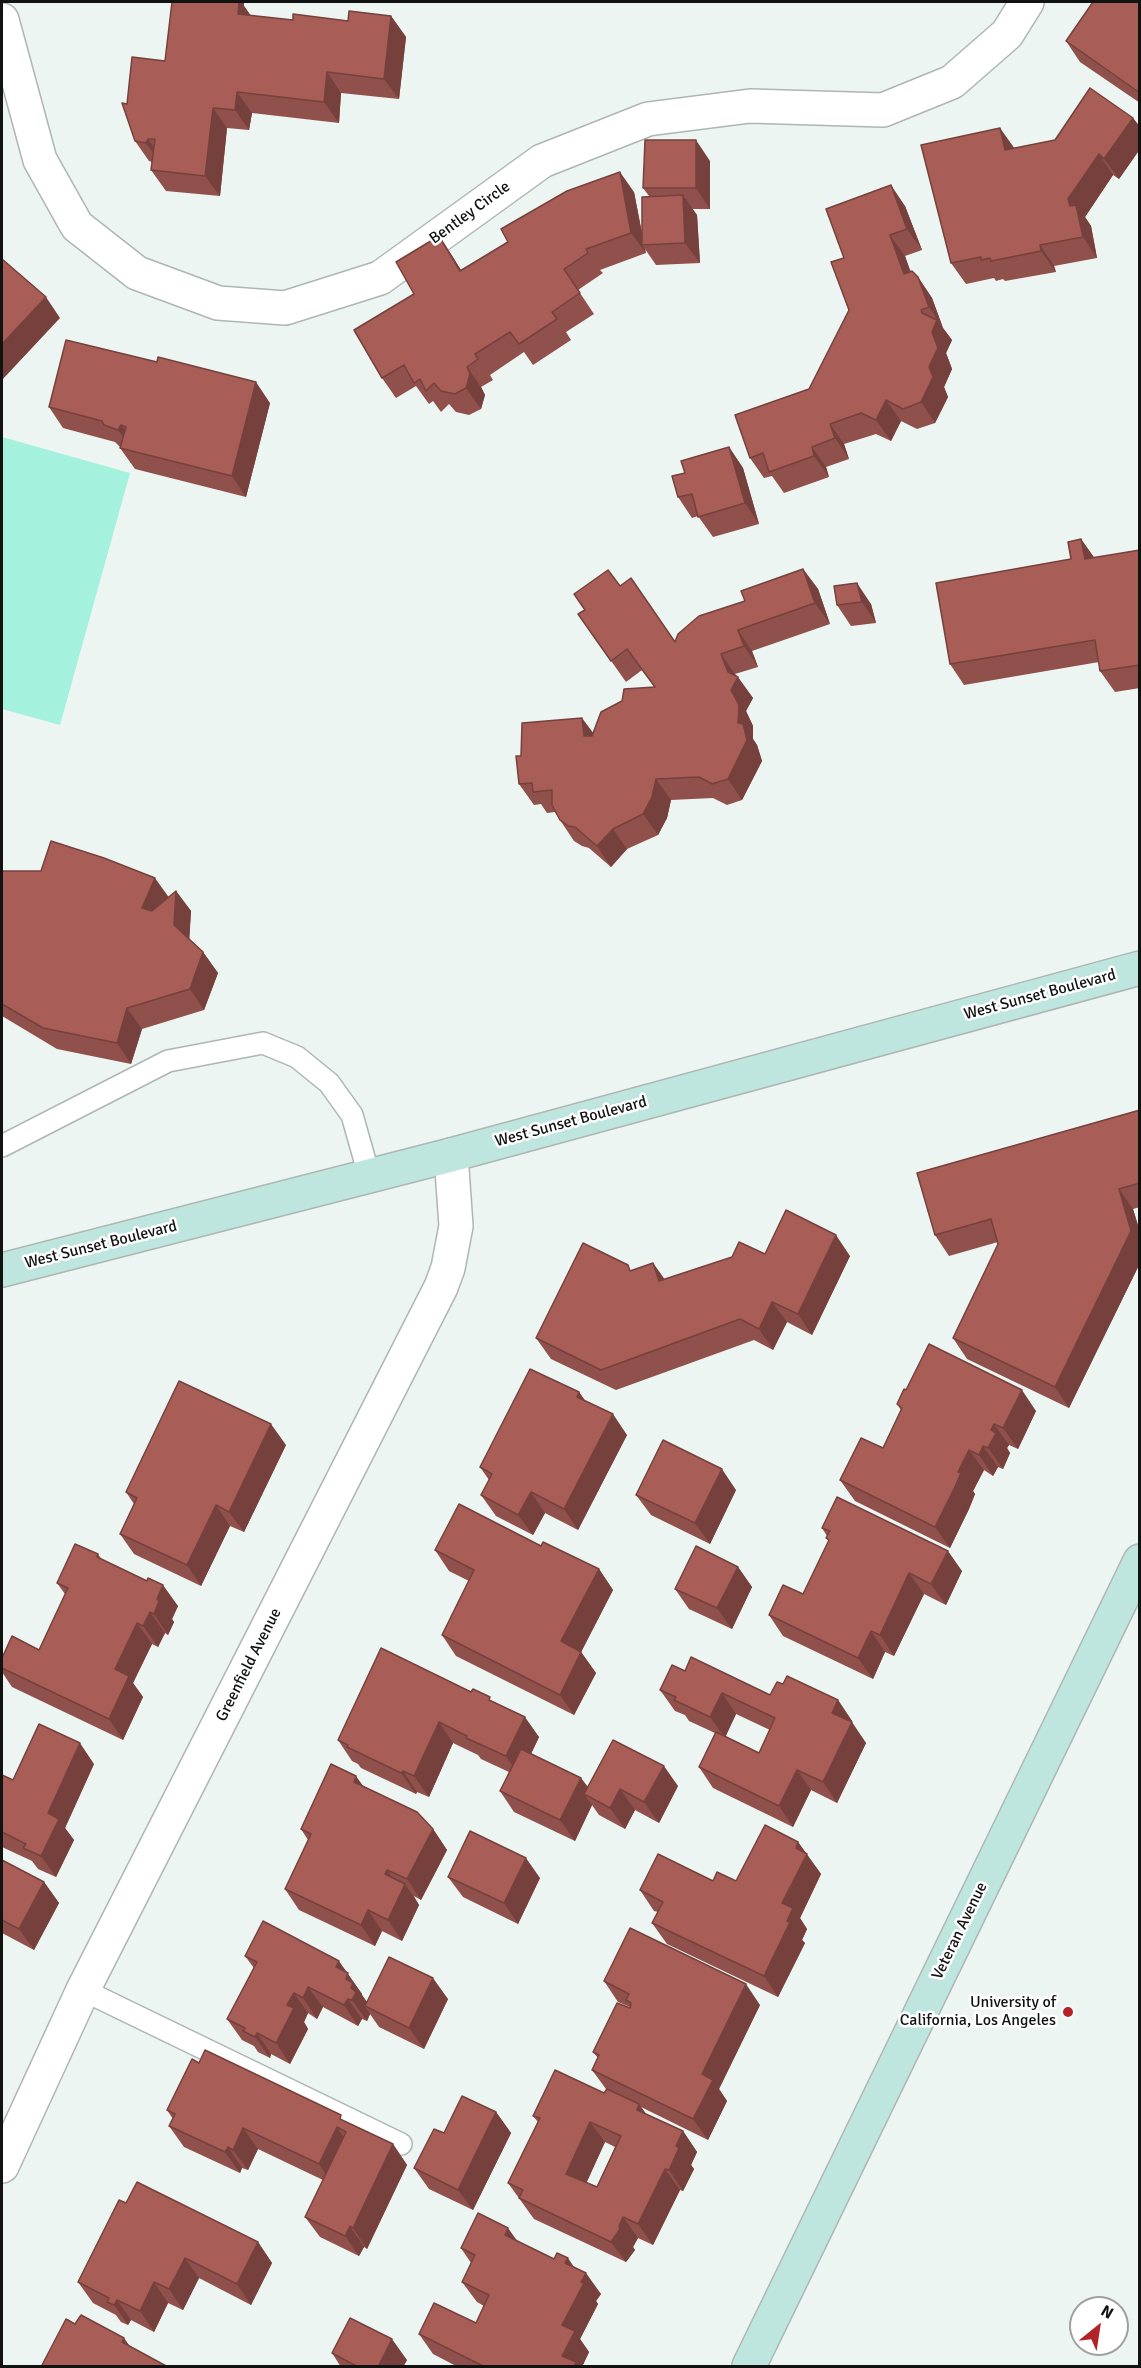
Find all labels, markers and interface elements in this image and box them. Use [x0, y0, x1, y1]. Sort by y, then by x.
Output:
street label: Bentley Circle [426, 177, 514, 249]
street label: West Sunset Boulevard [962, 966, 1118, 1024]
street label: West Sunset Boulevard [493, 1093, 649, 1151]
street label: West Sunset Boulevard [23, 1217, 179, 1273]
street label: Greenfield Avenue [212, 1605, 286, 1725]
street label: Veteran Avenue [928, 1879, 992, 1983]
place label: University of California, Los Angeles [900, 1993, 1056, 2031]
marker: University of California, Los Angeles [1061, 2005, 1075, 2019]
north arrow [1069, 2296, 1129, 2356]
text: N [1097, 2301, 1117, 2324]

